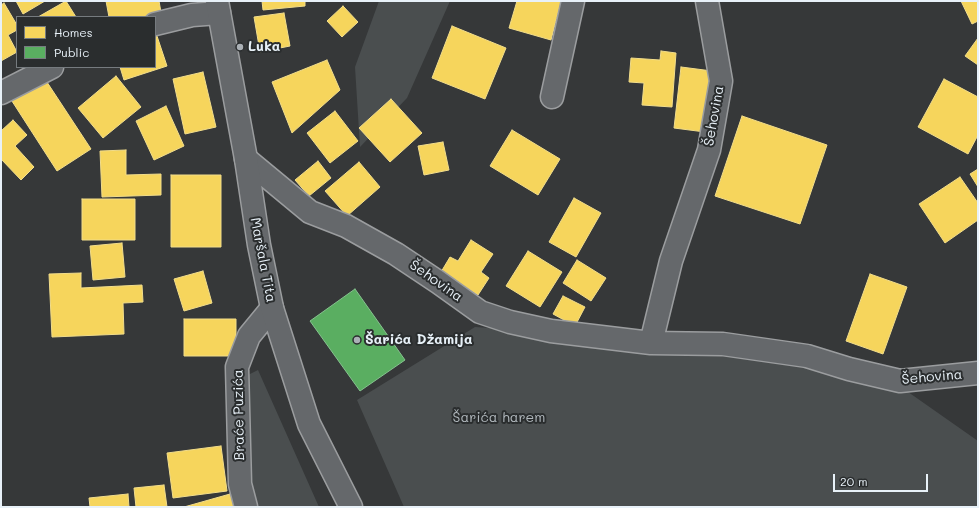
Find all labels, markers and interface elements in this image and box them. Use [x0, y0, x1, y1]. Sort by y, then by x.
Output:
legend [16, 16, 156, 68]
text: Homes [54, 24, 93, 40]
place label: Luka [248, 39, 280, 55]
marker: Luka [235, 42, 245, 52]
text: Public [54, 44, 89, 60]
street label: Šehovina [700, 85, 728, 147]
street label: Maršala Tita [247, 216, 279, 304]
street label: Šehovina [406, 257, 466, 305]
place label: Šarića Džamija [365, 332, 473, 348]
marker: Šarića Džamija [352, 335, 362, 345]
street label: Šehovina [901, 366, 963, 388]
street label: Braće Puzića [230, 369, 248, 461]
park label: Šarića harem [453, 410, 545, 426]
scale bar [835, 466, 930, 492]
text: 20 m [840, 473, 868, 489]

